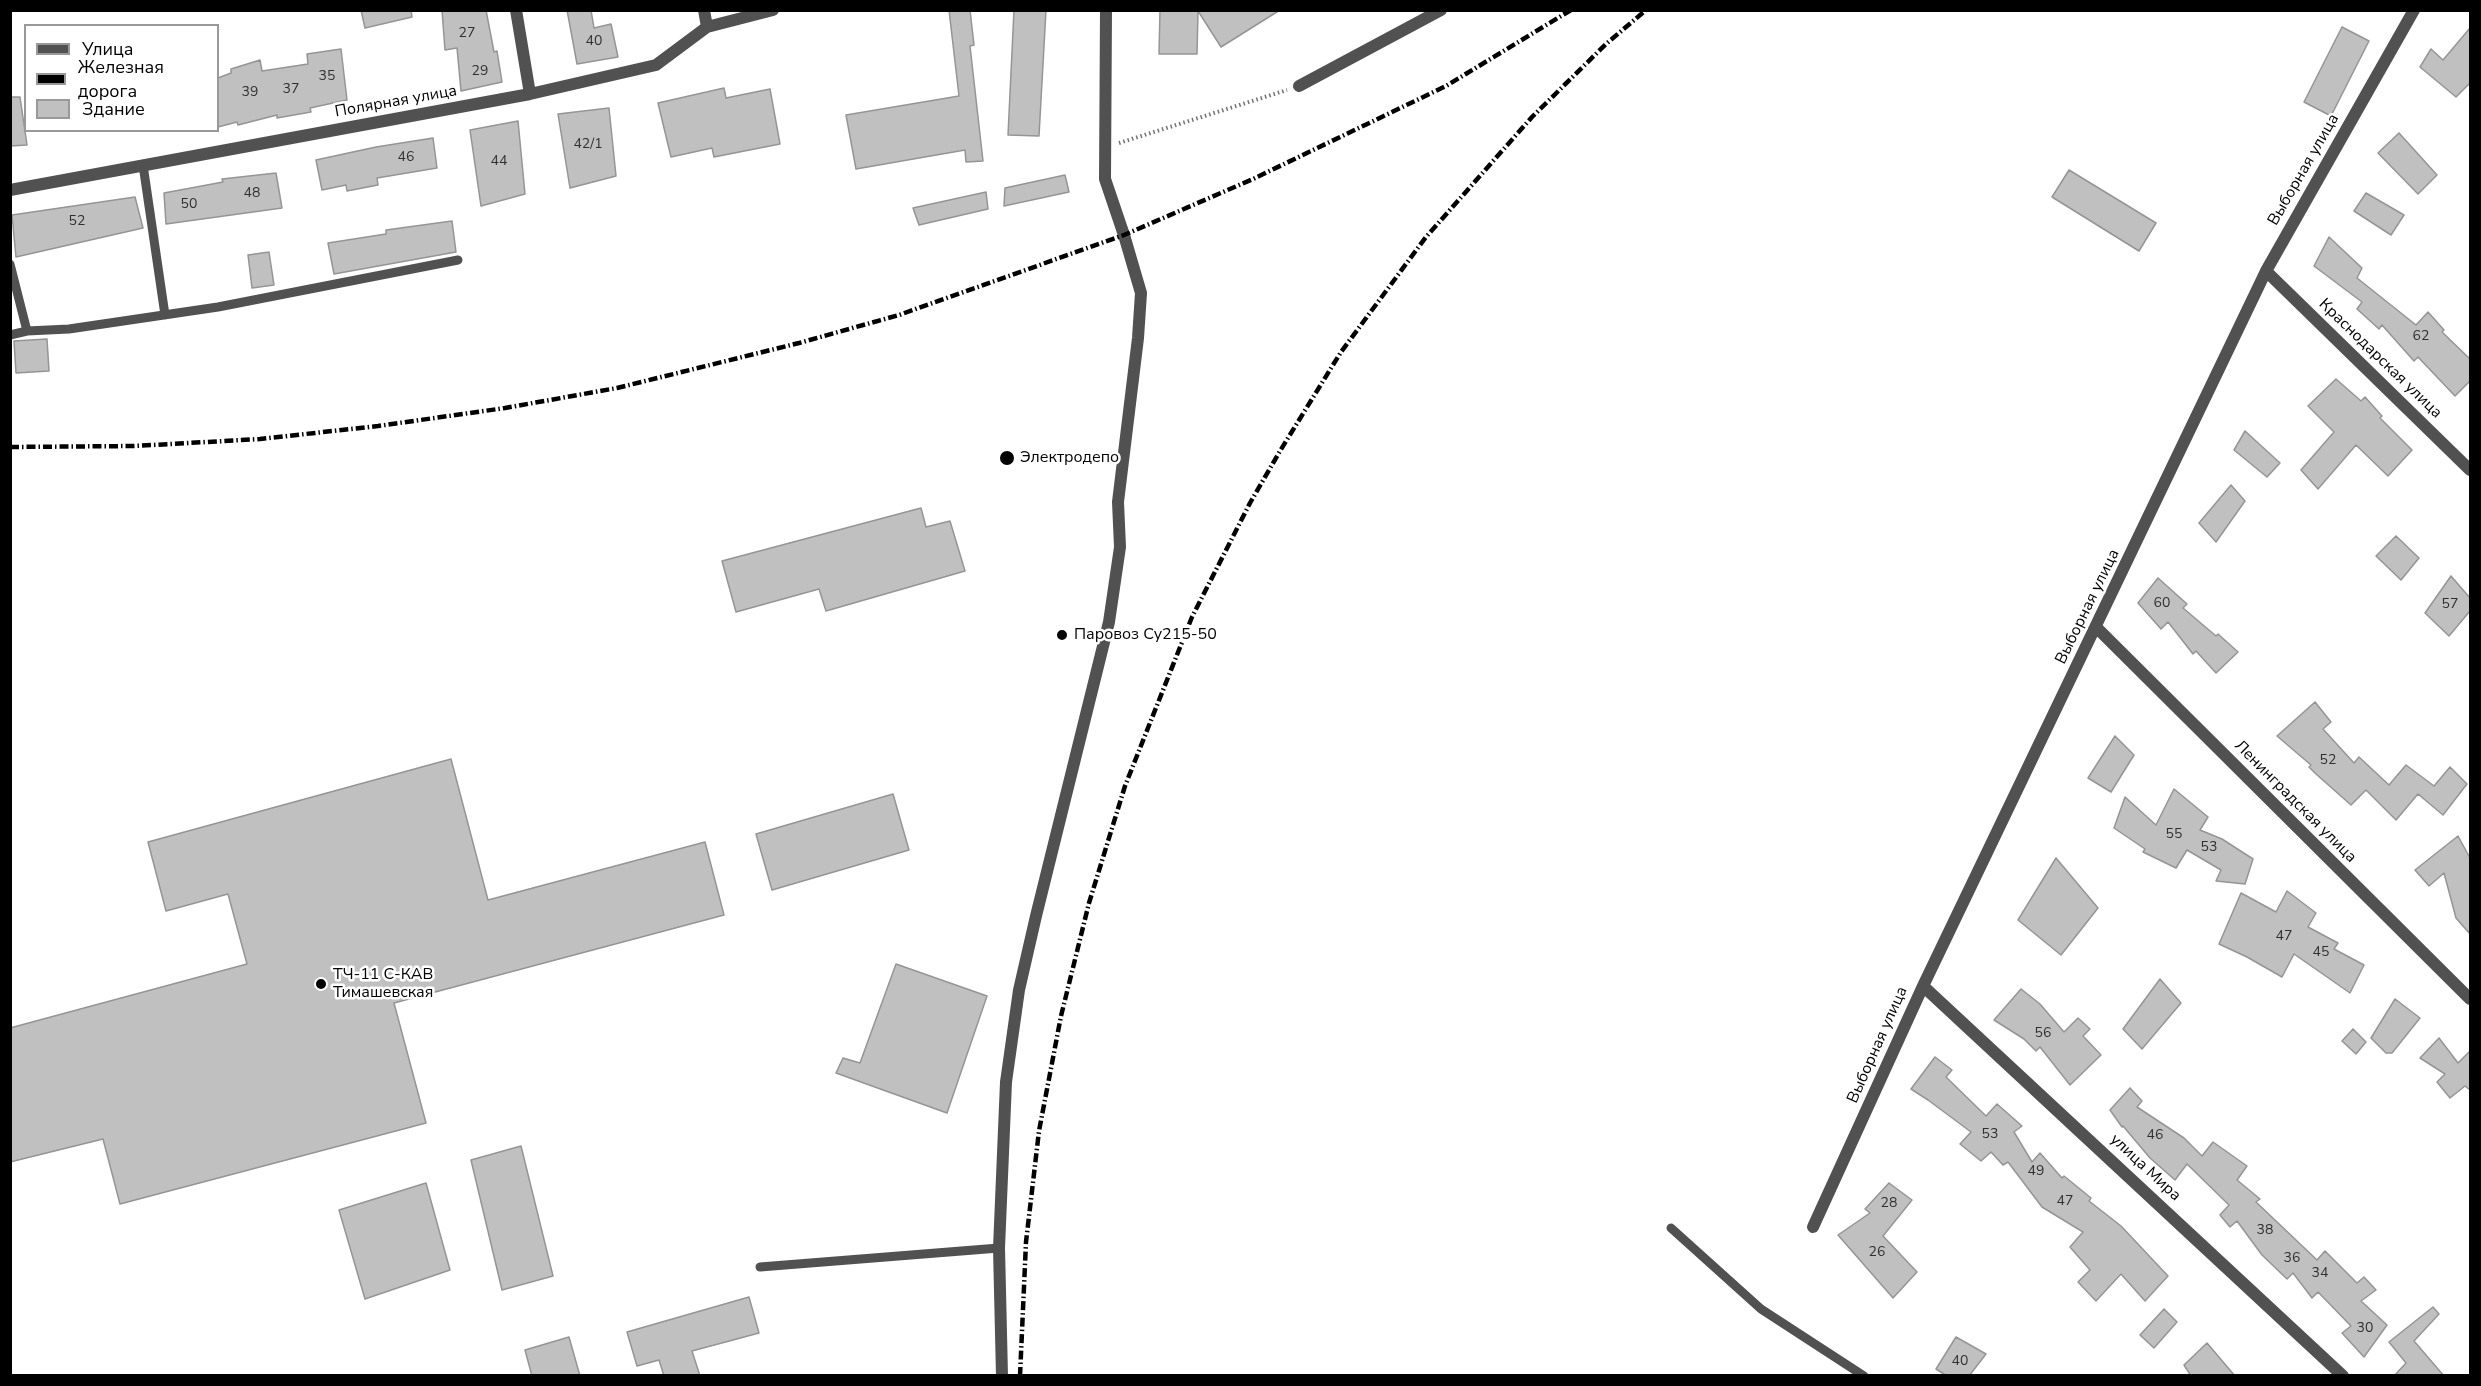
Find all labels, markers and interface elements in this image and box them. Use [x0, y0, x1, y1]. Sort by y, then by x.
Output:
legend [24, 24, 219, 132]
house number: 27 [459, 26, 475, 42]
house number: 40 [586, 34, 602, 50]
text: Улица [82, 37, 133, 61]
text: Железная дорога [78, 55, 164, 103]
house number: 29 [472, 64, 488, 80]
house number: 35 [319, 69, 335, 85]
house number: 37 [283, 82, 299, 98]
street label: Полярная улица [333, 82, 459, 122]
house number: 39 [242, 85, 258, 101]
text: Здание [82, 97, 145, 121]
street label: Выборная улица [2264, 111, 2344, 229]
house number: 42/1 [573, 137, 603, 153]
house number: 46 [398, 150, 414, 166]
house number: 44 [491, 154, 507, 170]
house number: 48 [244, 186, 260, 202]
house number: 50 [181, 197, 197, 213]
house number: 52 [69, 214, 85, 230]
street label: Краснодарская улица [2314, 295, 2446, 423]
house number: 62 [2413, 329, 2429, 345]
place label: Электродепо [1020, 448, 1119, 468]
marker: Электродепо [998, 449, 1016, 467]
street label: Выборная улица [2052, 546, 2124, 668]
house number: 60 [2154, 596, 2170, 612]
house number: 57 [2442, 597, 2458, 613]
place label: Паровоз Су215-50 [1074, 625, 1217, 645]
marker: Паровоз Су215-50 [1055, 628, 1069, 642]
street label: Ленинградская улица [2230, 737, 2360, 867]
house number: 52 [2320, 753, 2336, 769]
house number: 55 [2166, 827, 2182, 843]
house number: 53 [2201, 840, 2217, 856]
house number: 47 [2276, 929, 2292, 945]
house number: 45 [2313, 945, 2329, 961]
place label: ТЧ-11 С-КАВ Тимашевская [333, 965, 433, 1003]
marker: ТЧ-11 С-КАВ Тимашевская [314, 977, 328, 991]
street label: Выборная улица [1844, 984, 1912, 1106]
house number: 56 [2035, 1026, 2051, 1042]
house number: 53 [1982, 1127, 1998, 1143]
house number: 46 [2147, 1128, 2163, 1144]
street label: улица Мира [2106, 1130, 2184, 1206]
house number: 49 [2028, 1164, 2044, 1180]
house number: 47 [2057, 1194, 2073, 1210]
house number: 28 [1881, 1196, 1897, 1212]
house number: 38 [2257, 1223, 2273, 1239]
house number: 26 [1869, 1245, 1885, 1261]
house number: 36 [2284, 1251, 2300, 1267]
house number: 34 [2312, 1266, 2328, 1282]
house number: 30 [2357, 1321, 2373, 1337]
house number: 40 [1952, 1354, 1968, 1370]

